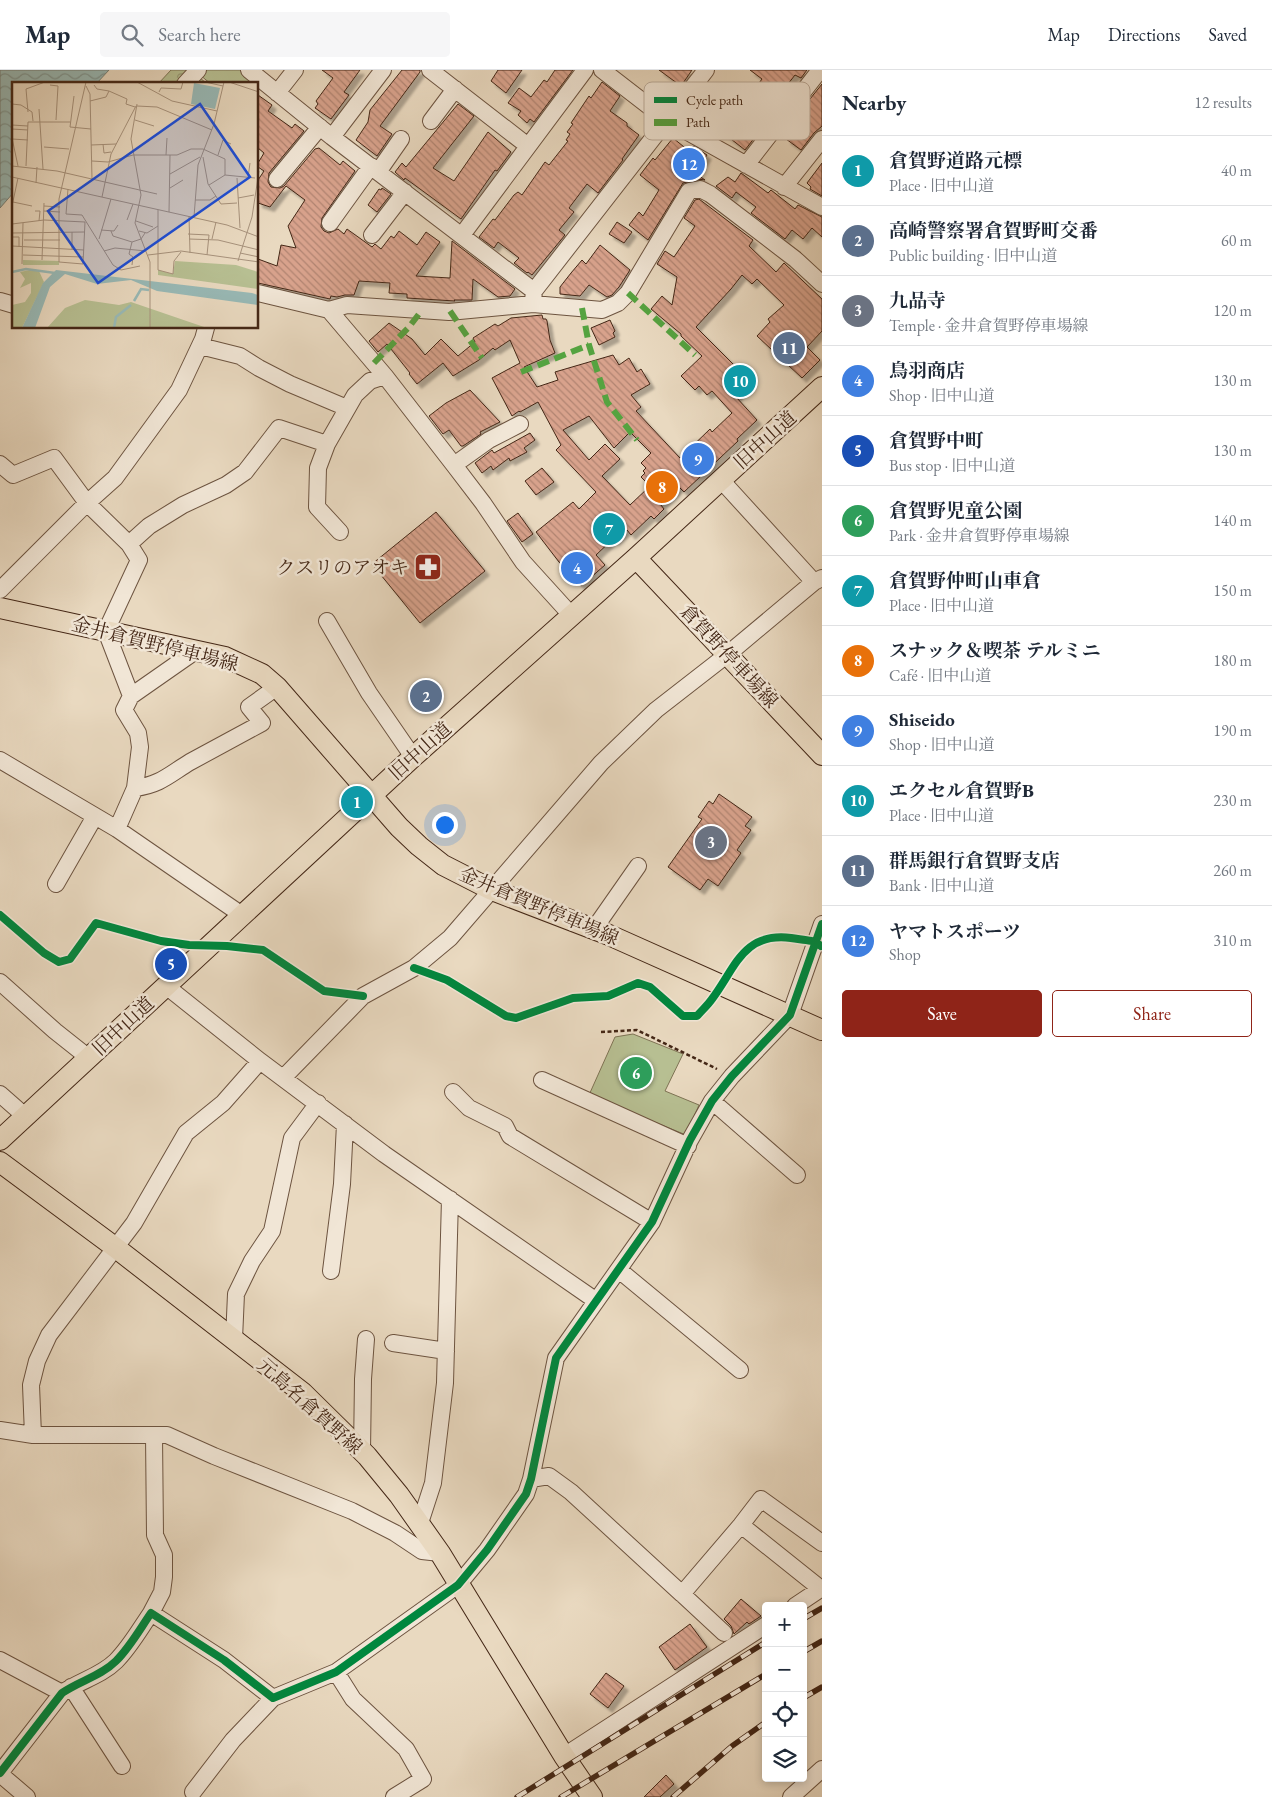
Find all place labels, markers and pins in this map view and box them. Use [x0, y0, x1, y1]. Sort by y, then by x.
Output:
pin: 12 [673, 145, 705, 183]
pin: 11 [773, 329, 805, 367]
pin: 10 [724, 362, 756, 400]
pin: 9 [682, 440, 714, 478]
pin: 8 [646, 468, 678, 506]
pin: 7 [593, 510, 625, 548]
pin: 4 [561, 549, 593, 587]
pharmacy icon: クスリのアオキ [413, 552, 443, 582]
place label: クスリのアオキ [276, 555, 409, 580]
pin: 2 [410, 677, 442, 715]
pin: 1 [341, 783, 373, 821]
pin: 3 [695, 823, 727, 861]
pin: 5 [155, 945, 187, 983]
pin: 6 [620, 1054, 652, 1092]

